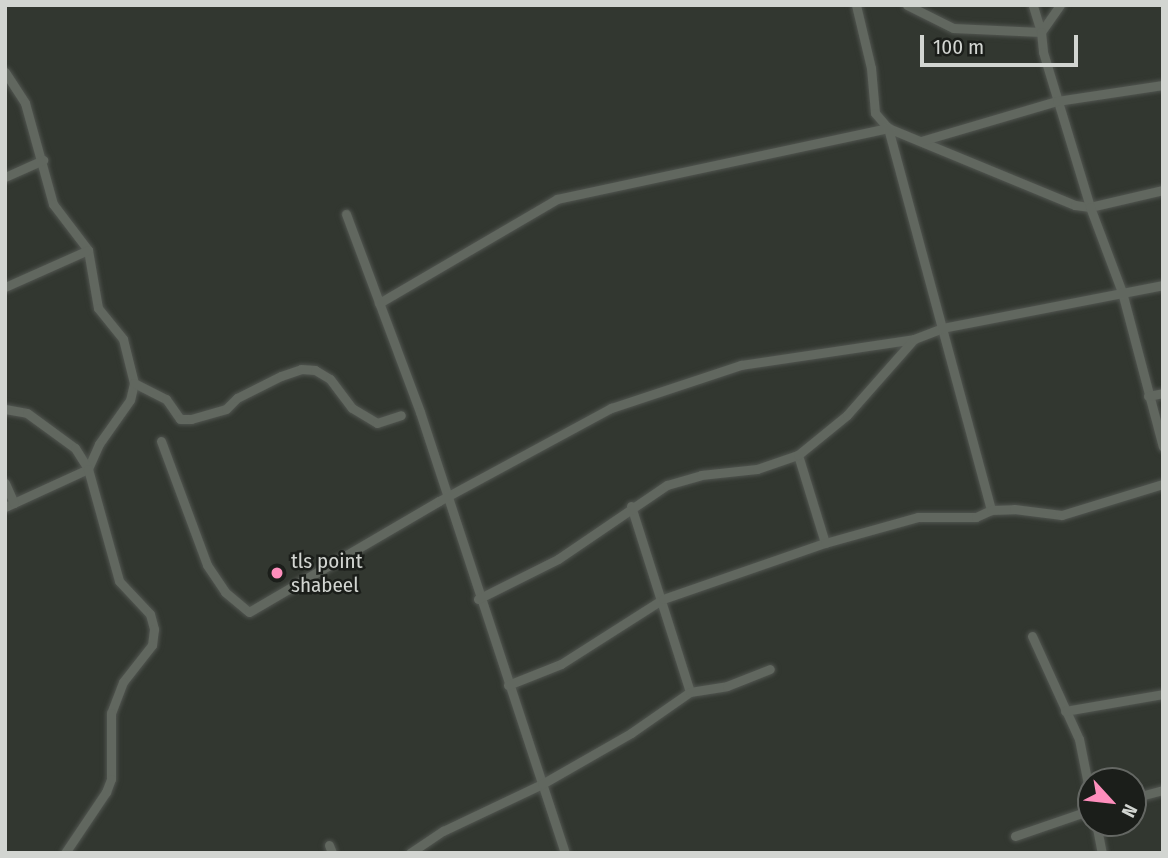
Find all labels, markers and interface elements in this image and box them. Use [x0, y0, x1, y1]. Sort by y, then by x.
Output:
scale bar [923, 21, 1080, 65]
text: 100 m [933, 34, 984, 60]
place label: tls point shabeel [291, 548, 363, 598]
marker: tls point shabeel [269, 565, 285, 581]
north arrow [1077, 767, 1147, 837]
text: N [1117, 801, 1142, 821]

